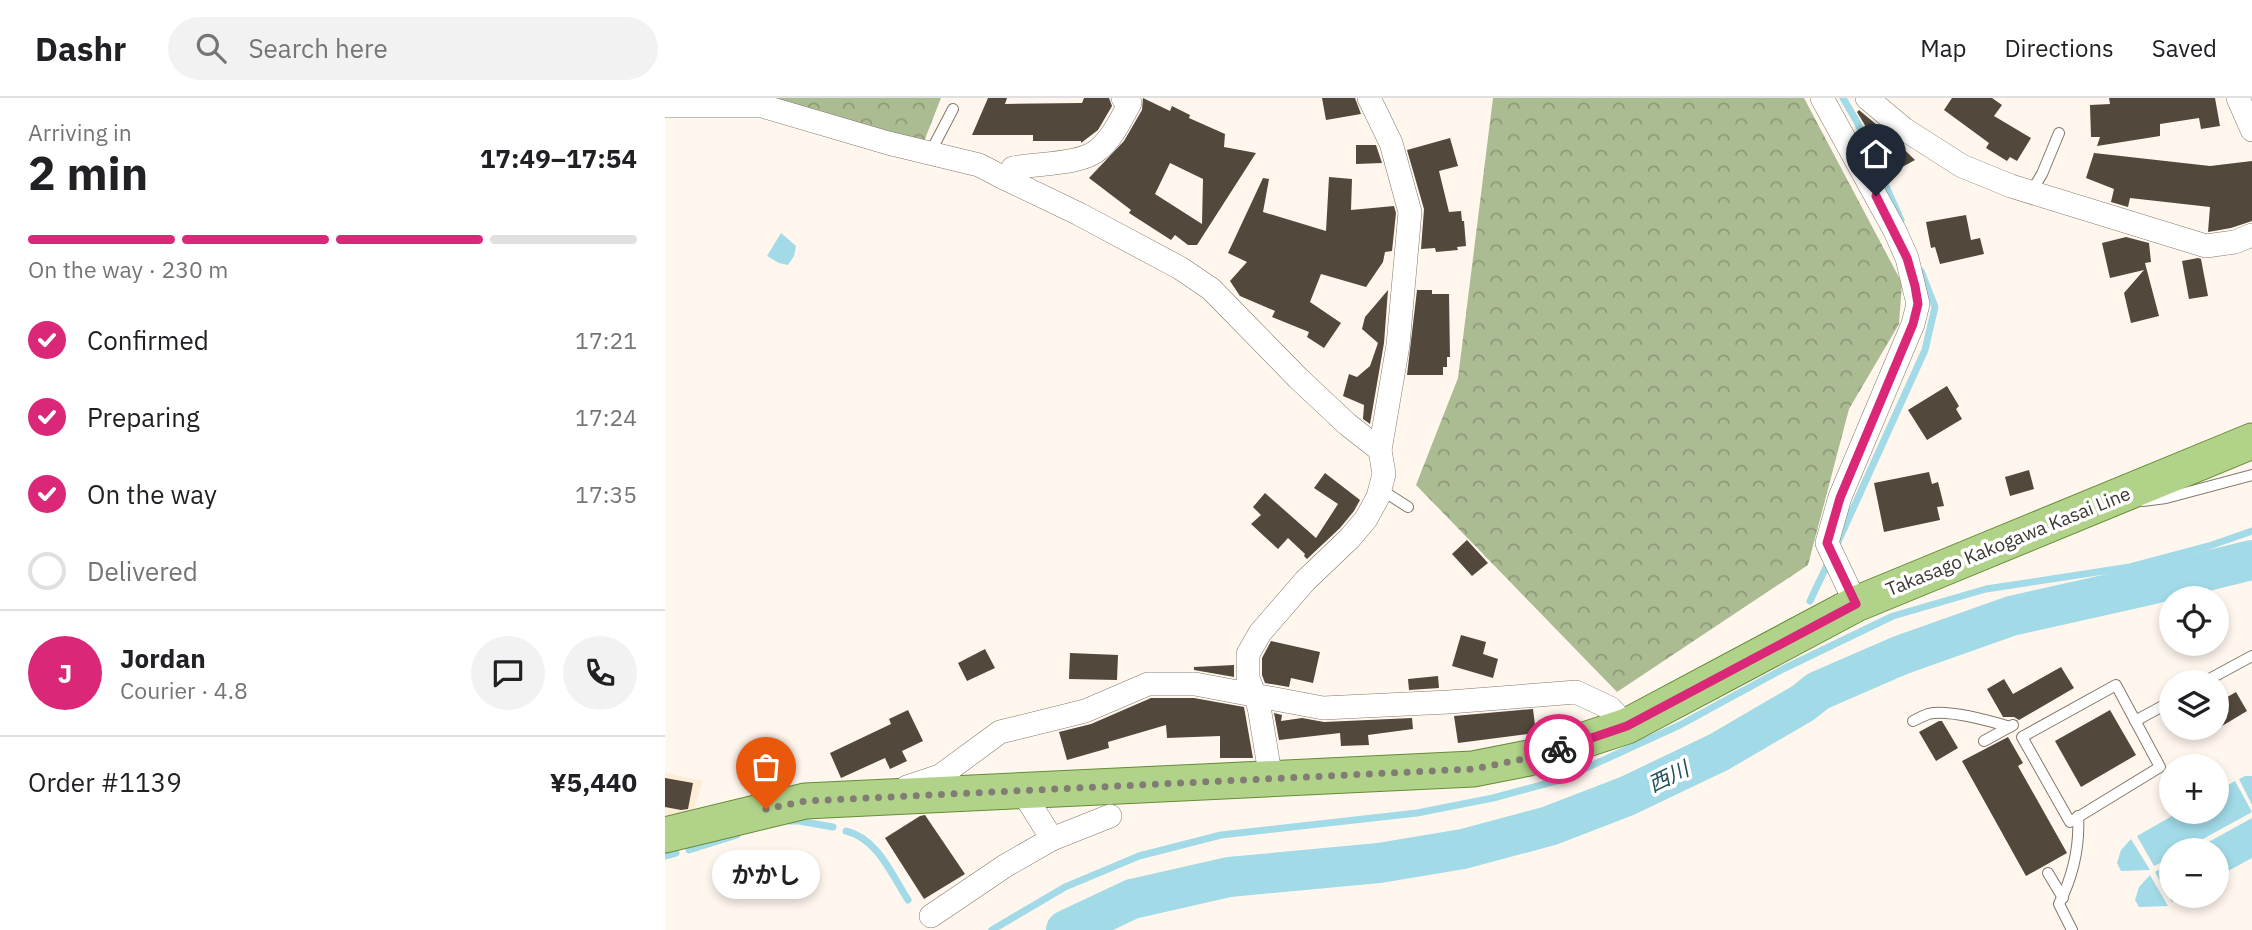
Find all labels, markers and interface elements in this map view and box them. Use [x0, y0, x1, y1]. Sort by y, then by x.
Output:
search box [168, 17, 658, 80]
text: Dashr [35, 27, 126, 70]
icon: search [192, 29, 230, 67]
text: Search here [248, 31, 388, 65]
text: Map [1920, 32, 1966, 64]
text: Directions [2004, 32, 2114, 64]
text: Saved [2152, 32, 2217, 64]
text: Arriving in [28, 117, 132, 147]
pin [1846, 124, 1906, 196]
icon: home [1857, 135, 1895, 173]
text: 17:49–17:54 [480, 141, 637, 175]
text: 2 min [28, 143, 148, 203]
text: On the way · 230 m [28, 254, 228, 284]
icon: check [28, 321, 66, 359]
text: Confirmed [87, 323, 209, 357]
text: 17:21 [575, 325, 637, 355]
icon: check [28, 398, 66, 436]
text: Preparing [87, 400, 200, 434]
text: 17:24 [575, 402, 637, 432]
icon: check [28, 475, 66, 513]
text: On the way [87, 477, 217, 511]
text: 17:35 [575, 479, 637, 509]
street label: Takasago Kakogawa Kasai Line [1882, 481, 2134, 601]
text: Delivered [87, 554, 198, 588]
map controls [2159, 586, 2229, 908]
button: locate [2159, 586, 2229, 656]
button: chat [471, 636, 545, 710]
button: phone [563, 636, 637, 710]
text: Jordan [120, 641, 206, 675]
text: J [58, 656, 72, 690]
button: layers [2159, 670, 2229, 740]
text: Courier · 4.8 [120, 675, 248, 705]
courier [1524, 714, 1594, 784]
icon: bike [1540, 730, 1578, 768]
pin [736, 737, 796, 809]
icon: bag [747, 748, 785, 786]
water label: 西川 [1643, 753, 1695, 798]
button: + [2159, 754, 2229, 824]
text: Order #1139 [28, 765, 182, 799]
text: ¥5,440 [550, 765, 637, 799]
button: − [2159, 838, 2229, 908]
callout: かかし [712, 851, 820, 900]
text: かかし [732, 859, 801, 889]

